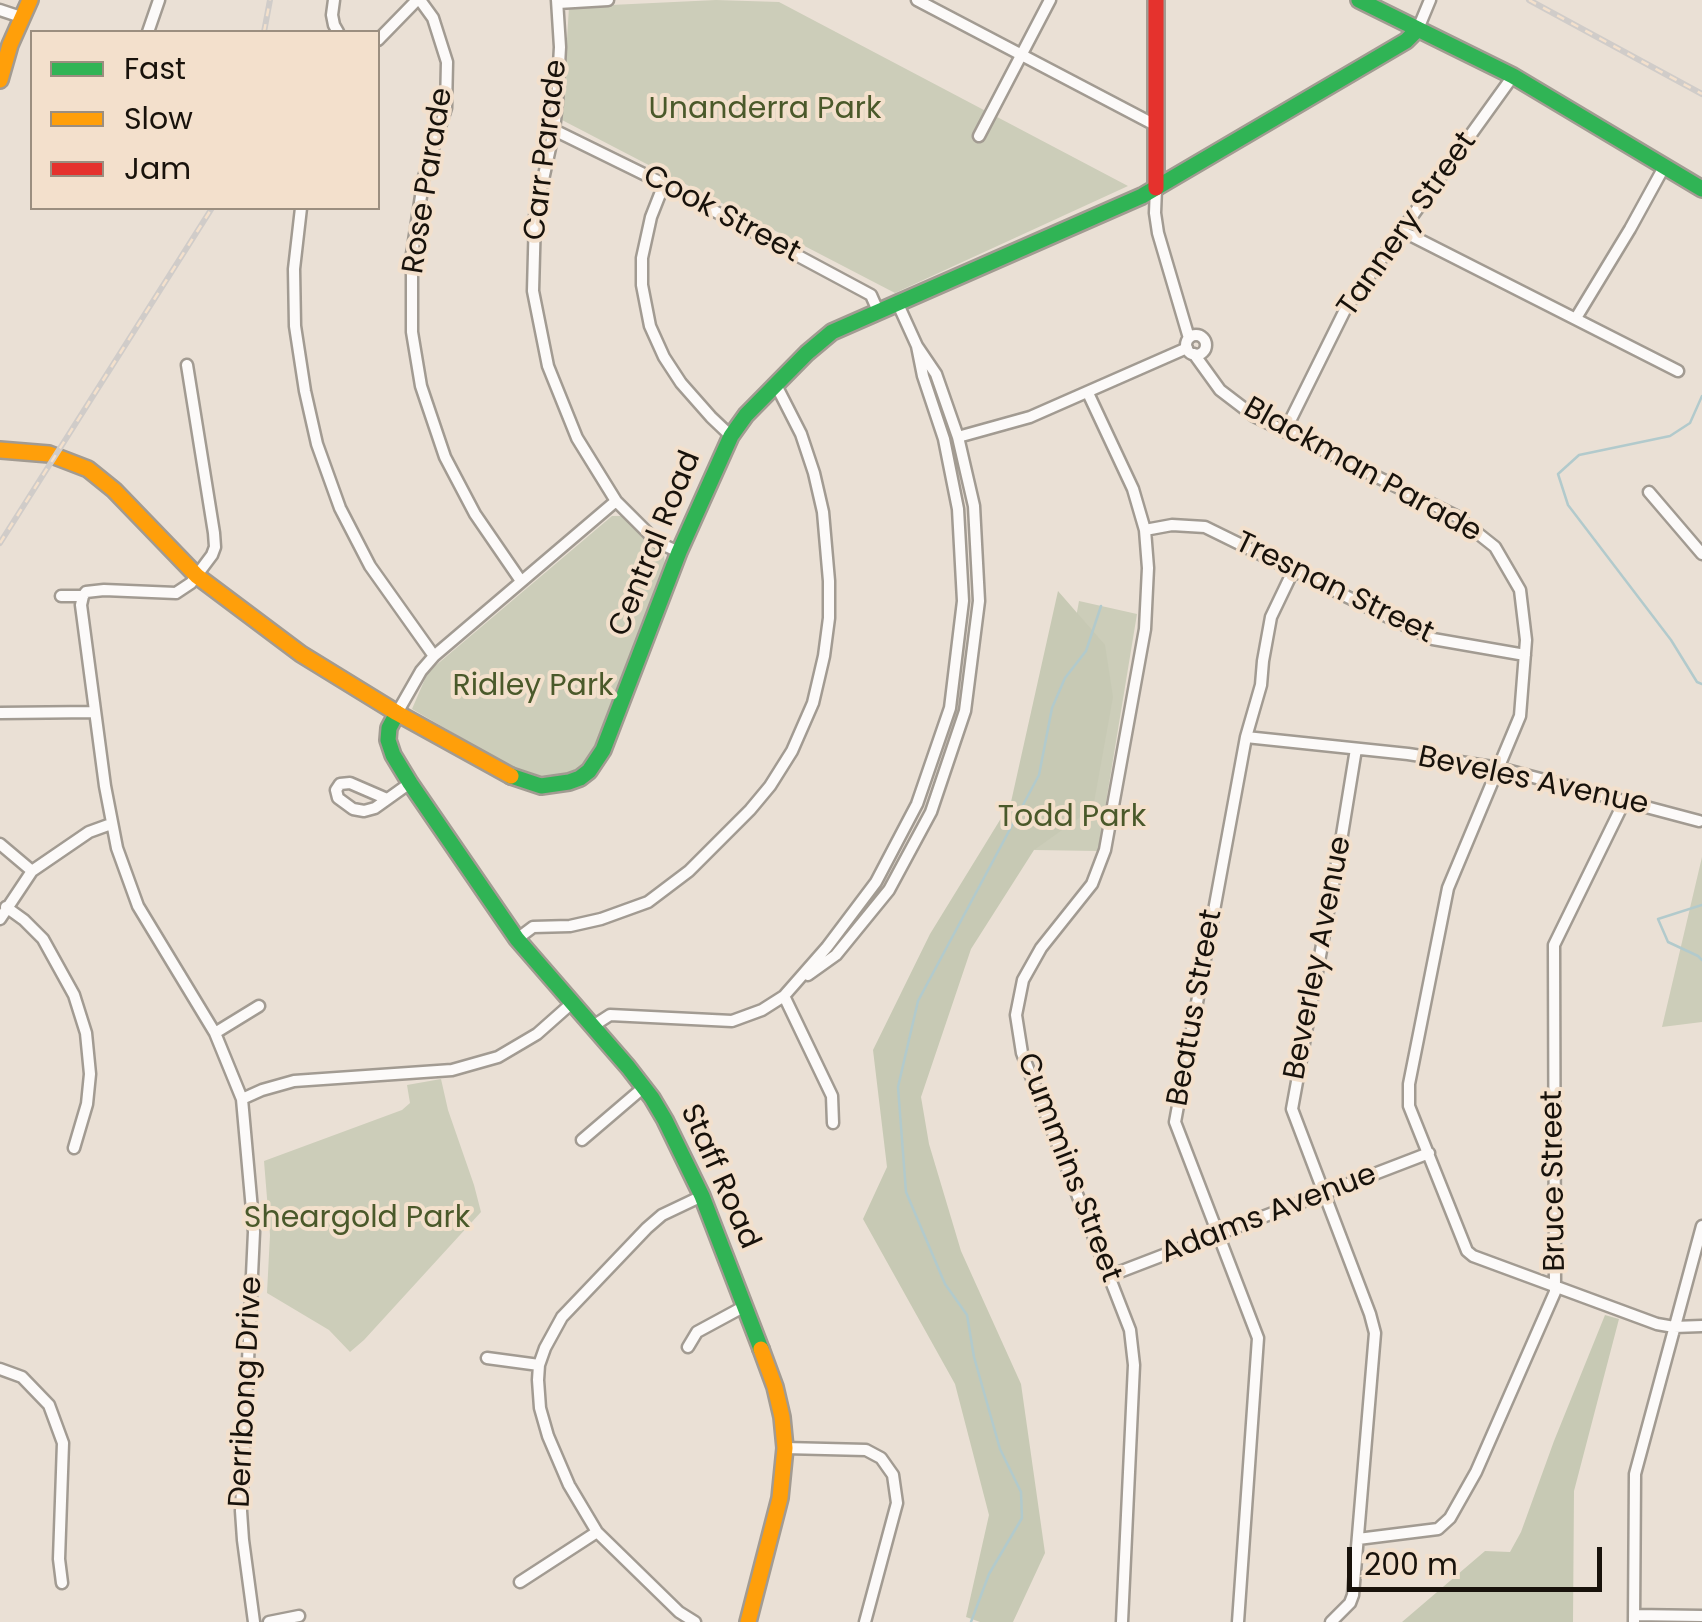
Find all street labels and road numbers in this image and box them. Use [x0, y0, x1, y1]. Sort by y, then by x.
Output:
street label: Carr Parade [518, 58, 576, 242]
street label: Rose Parade [397, 85, 461, 277]
street label: Tannery Street [1331, 126, 1485, 324]
street label: Cook Street [636, 159, 806, 271]
street label: Blackman Parade [1237, 391, 1487, 551]
street label: Central Road [602, 446, 710, 642]
street label: Tresnan Street [1229, 525, 1439, 653]
street label: Beveles Avenue [1414, 740, 1652, 824]
street label: Beverley Avenue [1278, 833, 1360, 1083]
street label: Beatus Street [1161, 907, 1231, 1109]
street label: Cummins Street [1008, 1048, 1128, 1288]
street label: Bruce Street [1535, 1090, 1575, 1272]
street label: Staff Road [671, 1099, 767, 1255]
street label: Adams Avenue [1156, 1157, 1382, 1273]
street label: Derribong Drive [223, 1275, 271, 1509]

